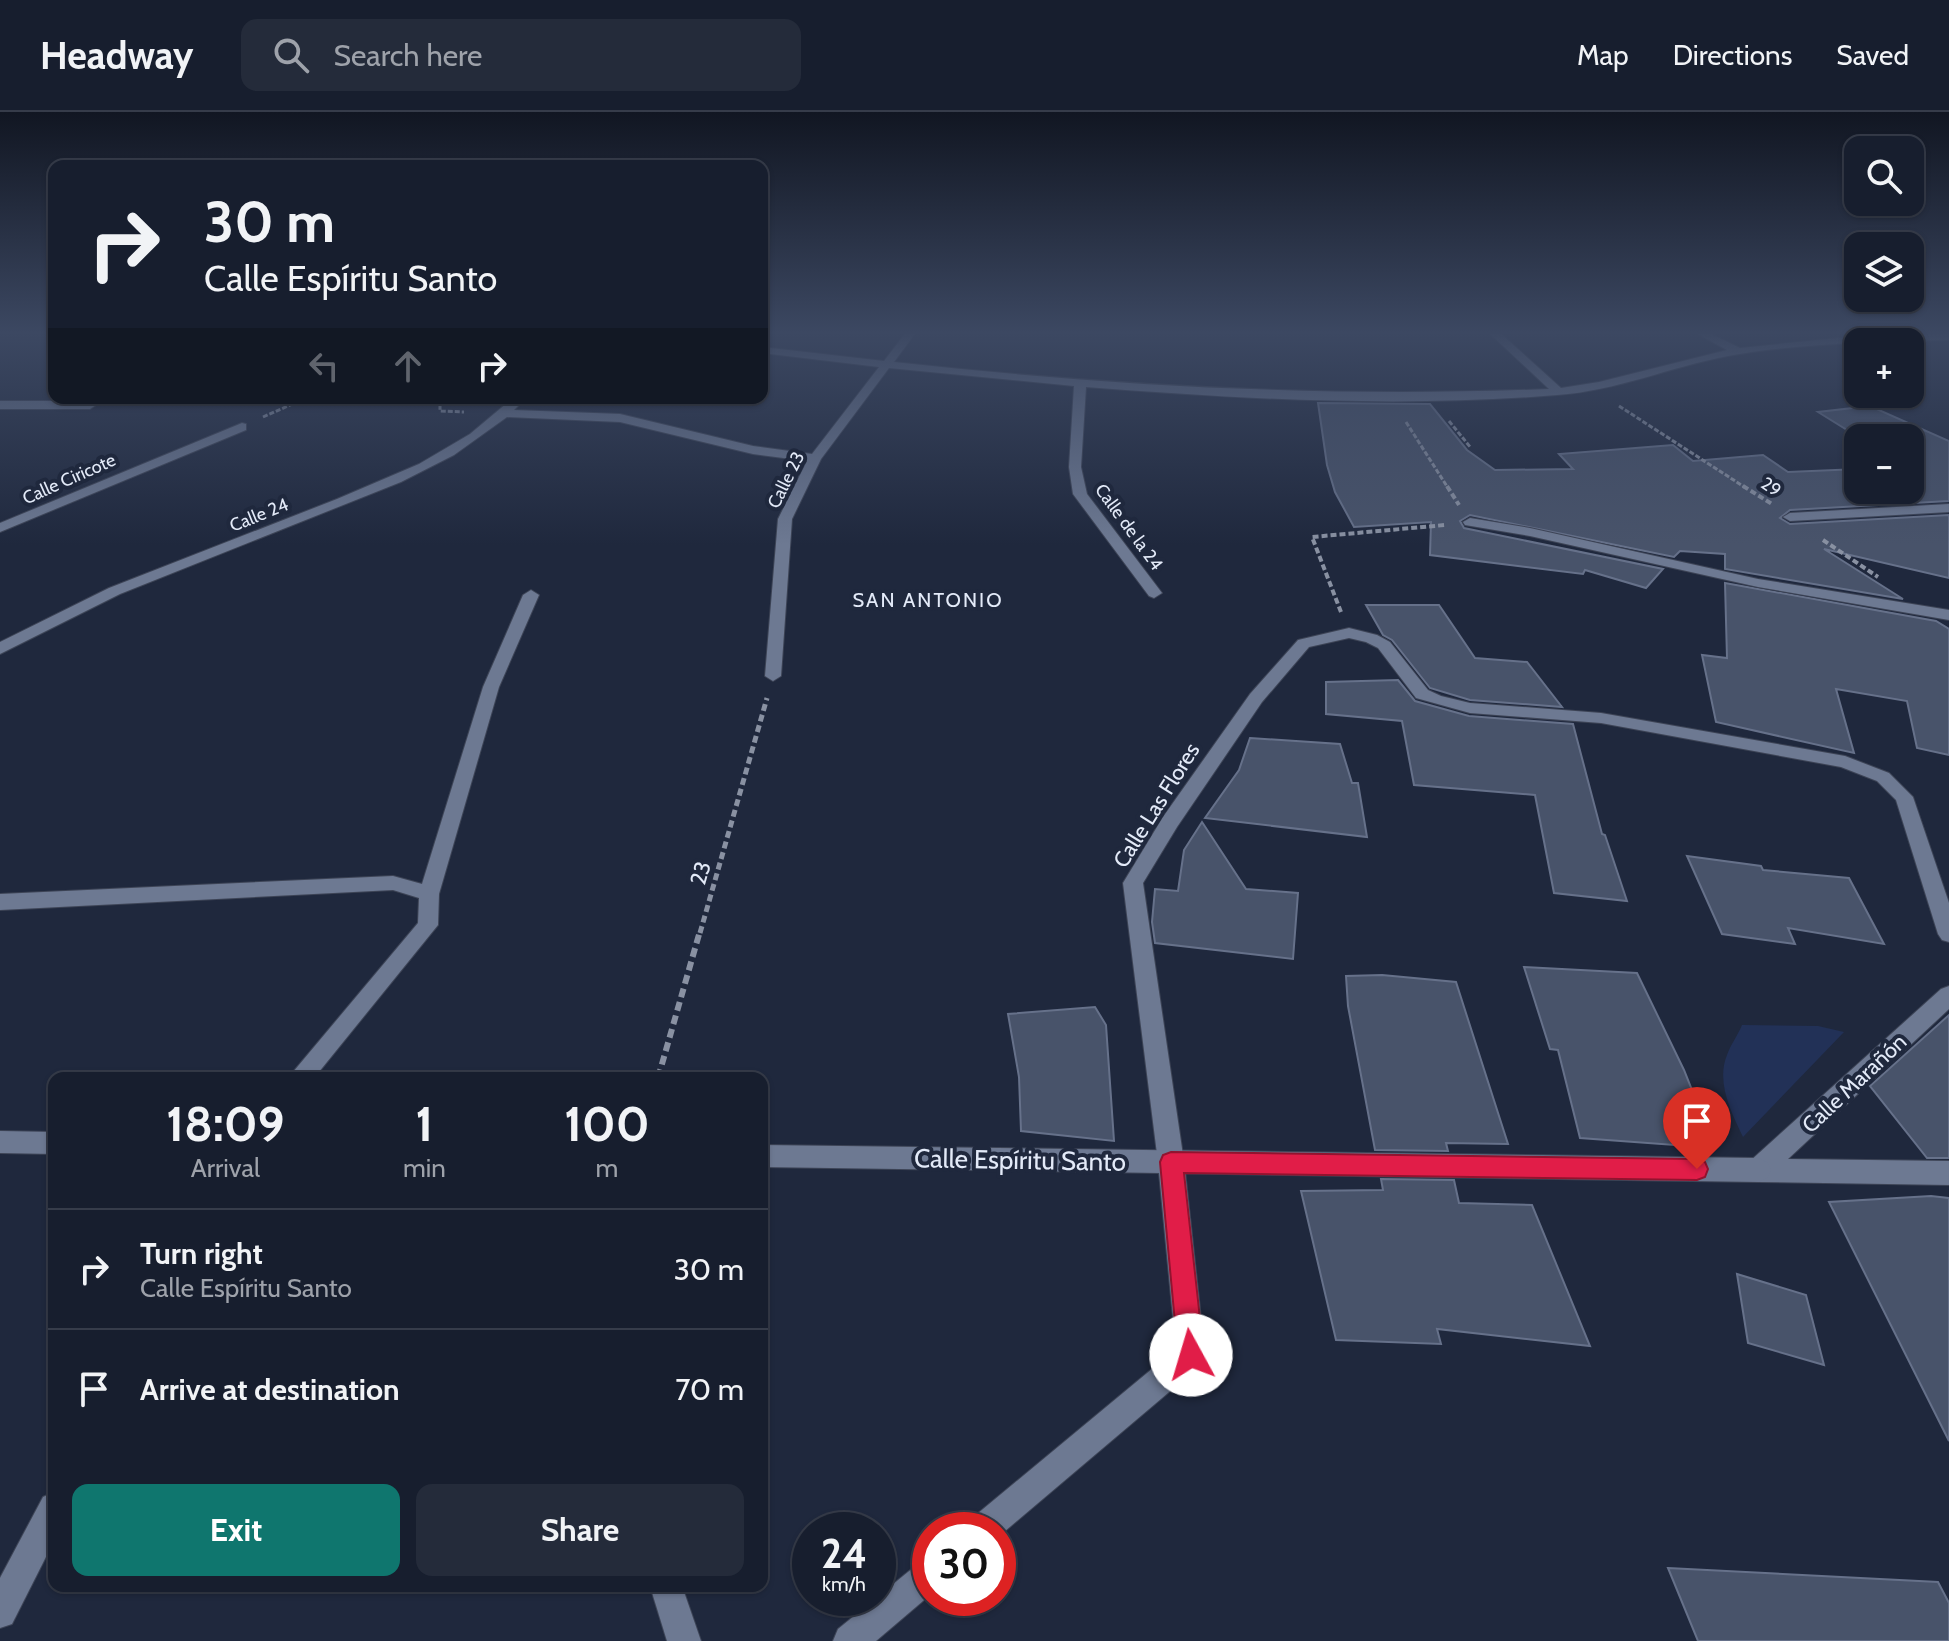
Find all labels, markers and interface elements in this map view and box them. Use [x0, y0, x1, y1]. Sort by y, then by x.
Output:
search box [241, 19, 801, 91]
text: Headway [40, 32, 193, 79]
icon: search [269, 33, 313, 77]
text: Search here [333, 37, 482, 74]
text: Map [1577, 38, 1629, 72]
text: Directions [1673, 38, 1792, 72]
text: Saved [1836, 38, 1909, 72]
map controls [1844, 136, 1924, 504]
button: search [1844, 136, 1924, 216]
text: 30 m [204, 188, 335, 256]
icon: right [72, 192, 176, 296]
button: layers [1844, 232, 1924, 312]
text: Calle Espíritu Santo [204, 256, 497, 300]
button: + [1844, 328, 1924, 408]
icon: left [302, 344, 346, 388]
icon: ahead [386, 344, 430, 388]
icon: right [470, 344, 514, 388]
button: − [1844, 424, 1924, 504]
street label: Calle 23 [763, 448, 809, 512]
street label: Calle Ciricote [19, 449, 119, 509]
street label: 29 [1757, 472, 1785, 502]
street label: Calle de la 24 [1090, 480, 1168, 574]
street label: Calle 24 [226, 493, 292, 537]
district label: SAN ANTONIO [852, 588, 1004, 612]
street label: Calle Las Flores [1107, 738, 1205, 873]
street label: 23 [684, 858, 717, 888]
street label: Calle Marañón [1797, 1028, 1912, 1139]
pin [1663, 1087, 1731, 1169]
text: 18:09 [166, 1095, 285, 1153]
text: 1 [415, 1095, 433, 1153]
text: 100 [564, 1095, 650, 1153]
icon: arrive [1675, 1099, 1719, 1143]
street label: Calle Espíritu Santo [914, 1142, 1126, 1178]
text: Arrival [191, 1152, 260, 1184]
text: min [403, 1152, 446, 1184]
text: m [595, 1152, 618, 1184]
text: Turn right [140, 1235, 263, 1272]
icon: right [72, 1247, 116, 1291]
text: 30 m [674, 1251, 744, 1288]
text: Calle Espíritu Santo [140, 1272, 352, 1304]
position arrow [1149, 1313, 1233, 1397]
icon: arrive [72, 1367, 116, 1411]
text: Arrive at destination [140, 1371, 400, 1408]
text: 70 m [675, 1371, 744, 1408]
button: Exit [72, 1484, 400, 1576]
button: Share [416, 1484, 744, 1576]
speed limit sign: 30 [912, 1512, 1016, 1616]
text: 24 [821, 1529, 867, 1578]
text: km/h [822, 1572, 866, 1596]

